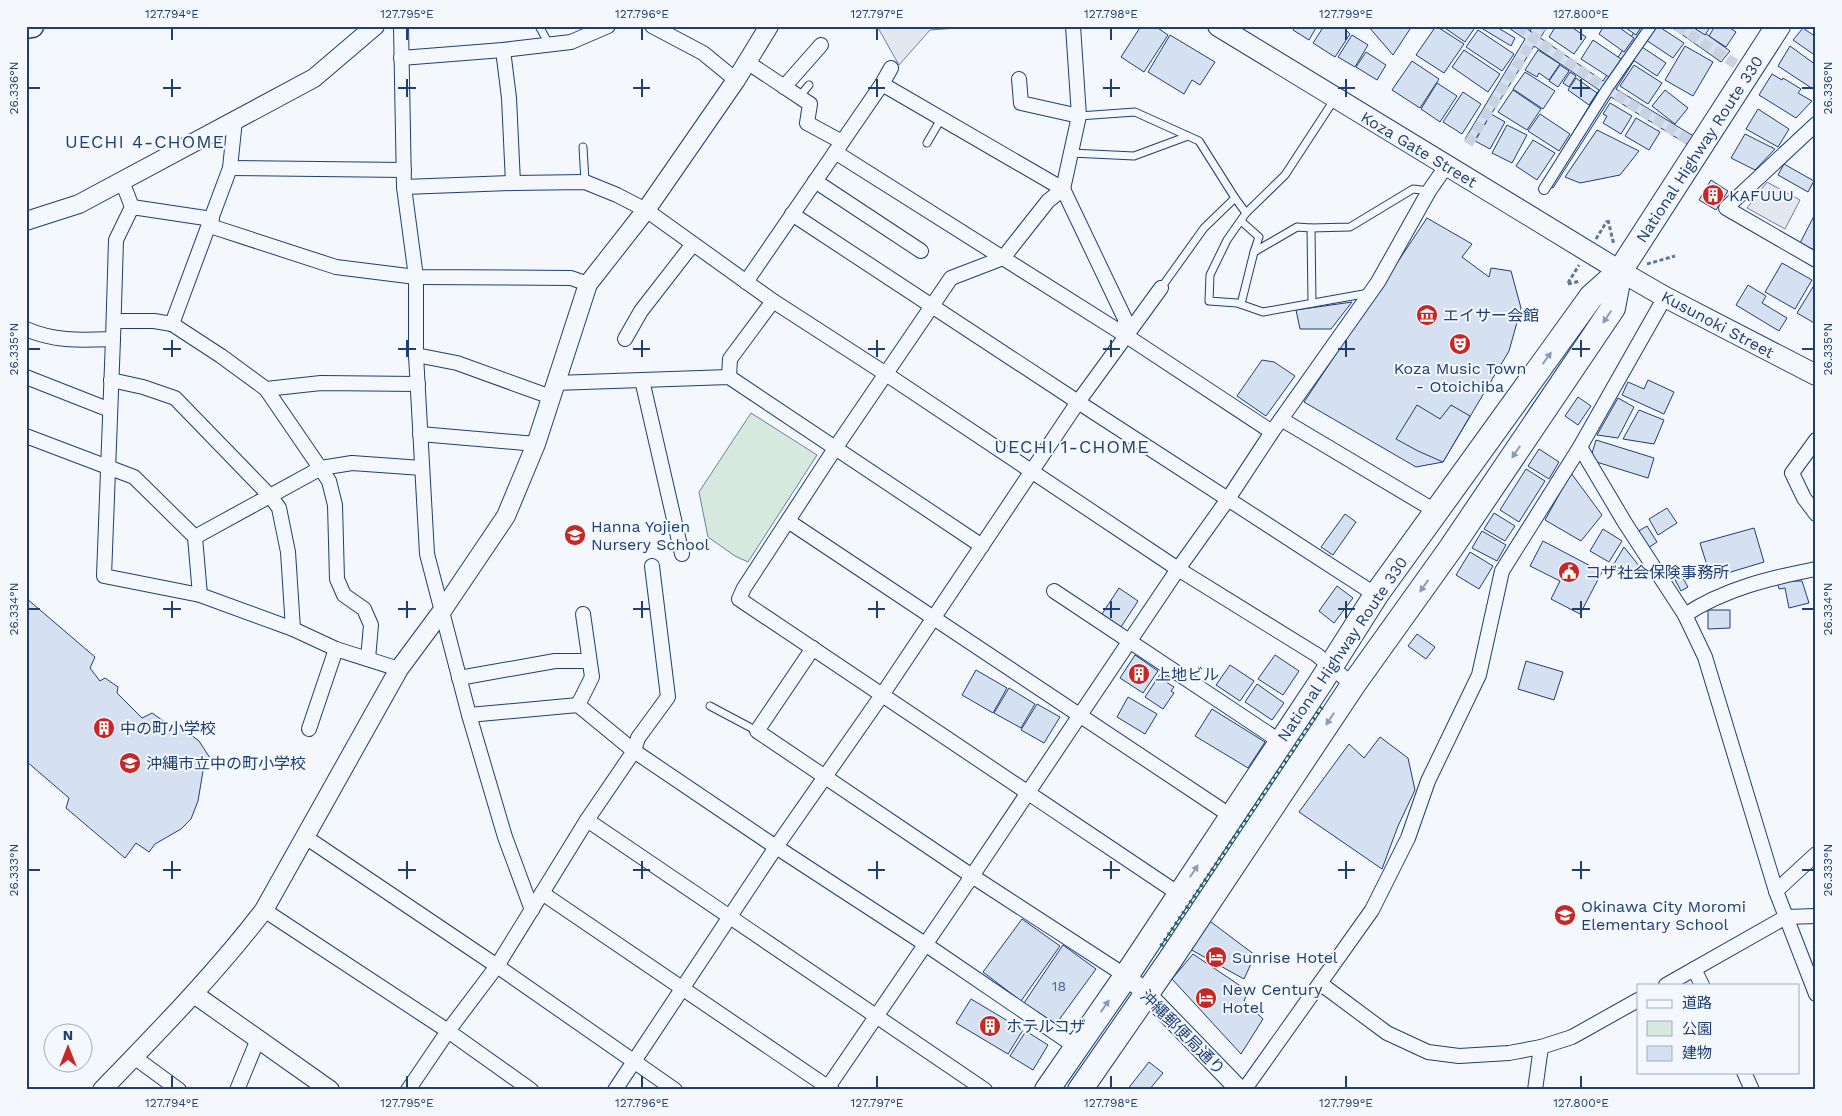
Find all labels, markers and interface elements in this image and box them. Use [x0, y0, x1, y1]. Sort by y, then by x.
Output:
text: 127.794°E [145, 7, 199, 21]
text: 127.795°E [380, 7, 434, 21]
text: 127.796°E [615, 7, 669, 21]
text: 127.797°E [851, 7, 904, 21]
text: 127.798°E [1084, 7, 1138, 21]
text: 127.799°E [1319, 7, 1373, 21]
text: 127.800°E [1553, 7, 1609, 21]
street label: National Highway Route 330 [1632, 52, 1767, 246]
text: 26.336°N [7, 61, 21, 115]
text: 26.336°N [1821, 61, 1835, 115]
street label: Koza Gate Street [1357, 107, 1480, 192]
district label: UECHI 4-CHOME [65, 131, 225, 152]
building icon: KAFUUU [1701, 183, 1725, 207]
place label: KAFUUU [1729, 186, 1794, 205]
street label: Kusunoki Street [1658, 287, 1778, 362]
museum icon: エイサー会館 [1415, 303, 1439, 327]
place label: エイサー会館 [1443, 306, 1539, 325]
one-way arrow [1602, 311, 1612, 324]
text: 26.335°N [7, 323, 21, 375]
text: 26.335°N [1821, 323, 1835, 375]
theatre icon: Koza Music Town - Otoichiba [1448, 332, 1472, 356]
one-way arrow [1542, 351, 1552, 365]
place label: Koza Music Town - Otoichiba [1394, 359, 1526, 396]
district label: UECHI 1-CHOME [994, 436, 1150, 457]
one-way arrow [1511, 445, 1521, 459]
place label: Hanna Yojien Nursery School [591, 517, 710, 554]
school or university icon: Hanna Yojien Nursery School [563, 523, 587, 547]
street label: National Highway Route 330 [1273, 553, 1412, 745]
public building icon: コザ社会保険事務所 [1557, 560, 1581, 584]
place label: コザ社会保険事務所 [1585, 563, 1729, 582]
one-way arrow [1419, 579, 1429, 593]
text: 26.334°N [7, 582, 21, 636]
text: 26.334°N [1821, 582, 1835, 636]
building icon: 上地ビル [1127, 662, 1151, 686]
place label: 上地ビル [1155, 665, 1219, 684]
one-way arrow [1326, 712, 1335, 726]
building icon: 中の町小学校 [92, 716, 116, 740]
place label: 中の町小学校 [120, 719, 216, 738]
school or university icon: 沖縄市立中の町小学校 [118, 751, 142, 775]
place label: 沖縄市立中の町小学校 [146, 754, 306, 773]
text: 26.333°N [7, 844, 21, 896]
text: 26.333°N [1821, 844, 1835, 896]
one-way arrow [1189, 864, 1199, 878]
place label: Okinawa City Moromi Elementary School [1581, 897, 1746, 934]
school or university icon: Okinawa City Moromi Elementary School [1553, 903, 1577, 927]
hotel icon: Sunrise Hotel [1204, 945, 1228, 969]
place label: Sunrise Hotel [1232, 948, 1338, 967]
house number: 18 [1052, 978, 1066, 994]
place label: New Century Hotel [1222, 980, 1323, 1017]
legend [1637, 984, 1800, 1074]
street label: 沖縄郵便局通り [1136, 986, 1229, 1079]
hotel icon: New Century Hotel [1194, 986, 1218, 1010]
text: 道路 [1682, 994, 1712, 1012]
one-way arrow [1100, 1000, 1110, 1013]
building icon: ホテルコザ [978, 1014, 1002, 1038]
place label: ホテルコザ [1006, 1017, 1086, 1036]
text: 公園 [1682, 1020, 1712, 1038]
north arrow [42, 1024, 92, 1074]
text: N [63, 1027, 73, 1043]
text: 建物 [1682, 1044, 1712, 1062]
text: 127.794°E [145, 1096, 199, 1110]
text: 127.795°E [380, 1096, 434, 1110]
text: 127.796°E [615, 1096, 669, 1110]
text: 127.797°E [851, 1096, 904, 1110]
text: 127.798°E [1084, 1096, 1138, 1110]
text: 127.799°E [1319, 1096, 1373, 1110]
text: 127.800°E [1553, 1096, 1609, 1110]

